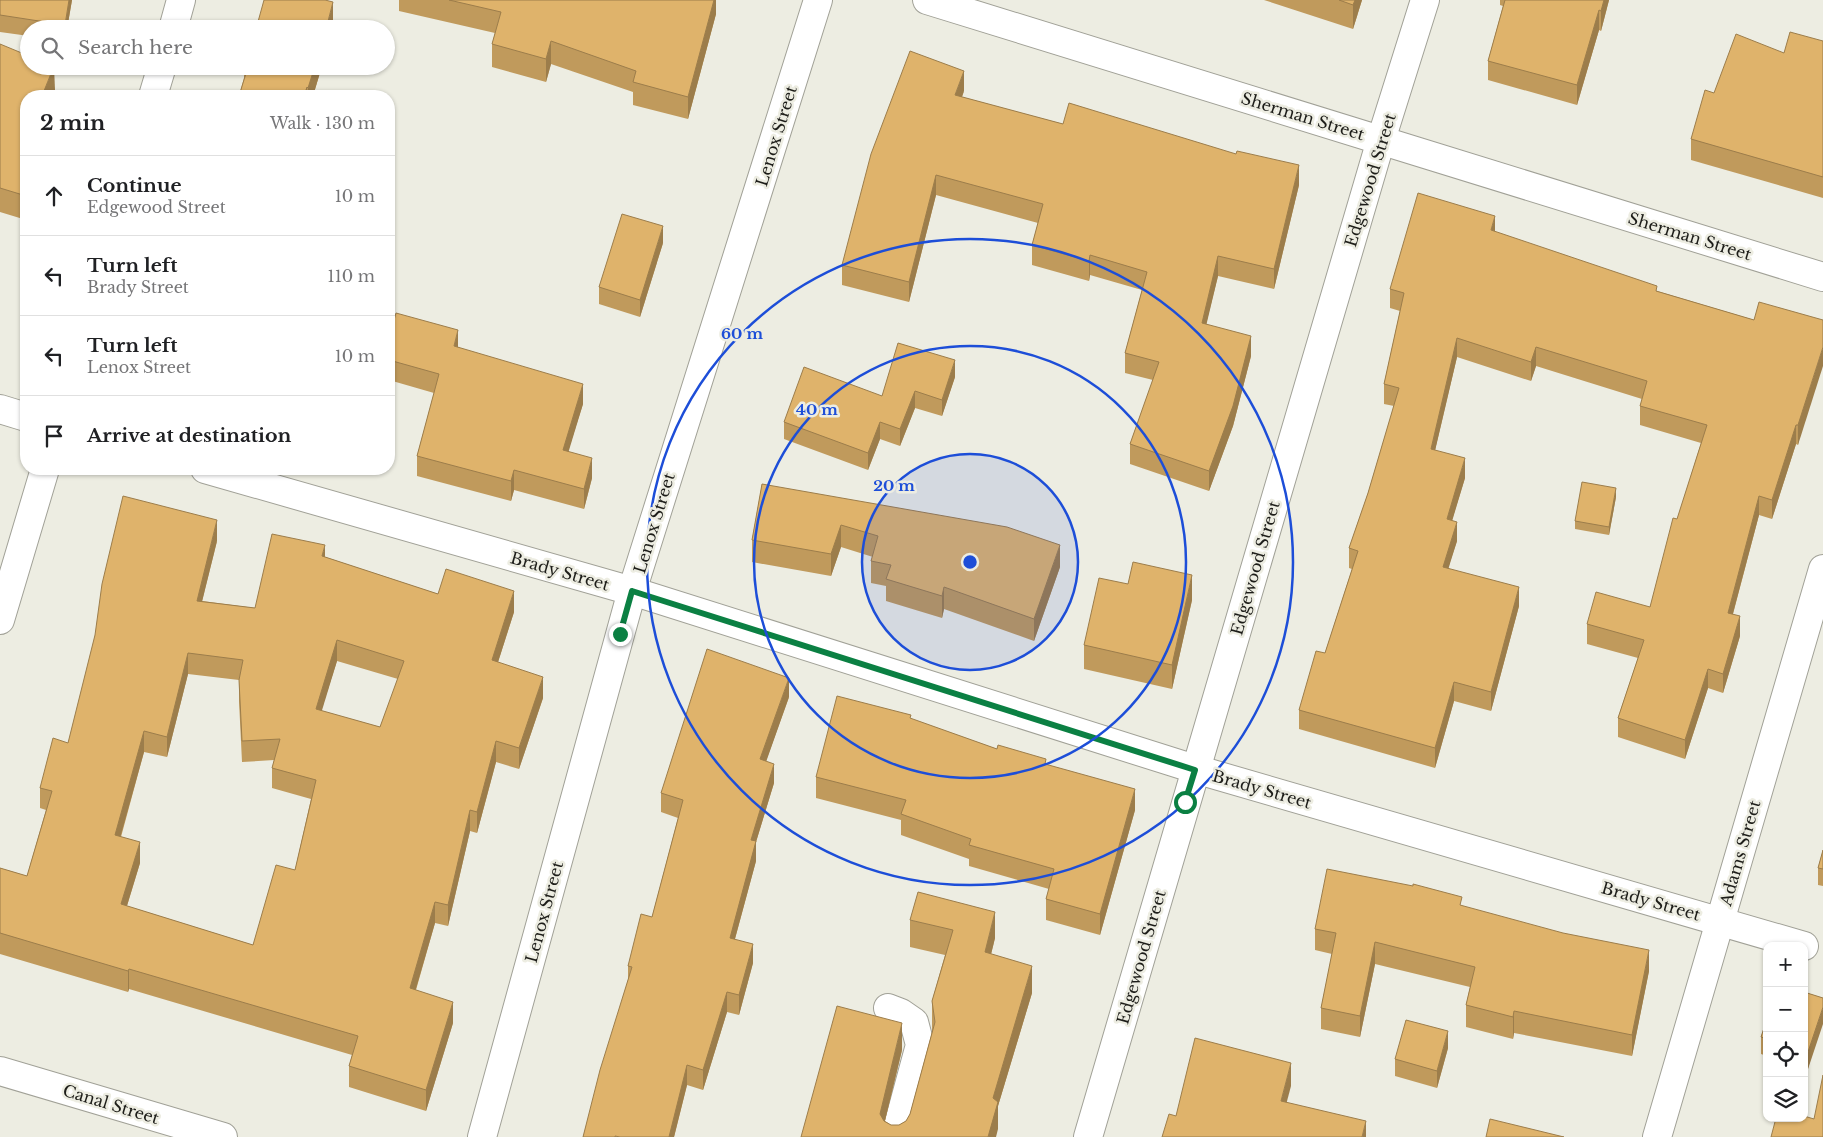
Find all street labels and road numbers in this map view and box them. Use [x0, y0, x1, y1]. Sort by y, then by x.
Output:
street label: Lenox Street [751, 83, 801, 189]
street label: Sherman Street [1239, 88, 1367, 144]
street label: Edgewood Street [1340, 111, 1400, 249]
street label: Sherman Street [1626, 208, 1754, 264]
street label: Lenox Street [629, 470, 679, 576]
street label: Edgewood Street [1226, 499, 1284, 637]
street label: Brady Street [508, 547, 612, 595]
street label: Brady Street [1210, 765, 1314, 813]
street label: Adams Street [1715, 798, 1765, 909]
street label: Lenox Street [521, 859, 567, 965]
street label: Brady Street [1599, 877, 1703, 925]
street label: Edgewood Street [1112, 888, 1170, 1026]
street label: Canal Street [60, 1080, 162, 1128]

